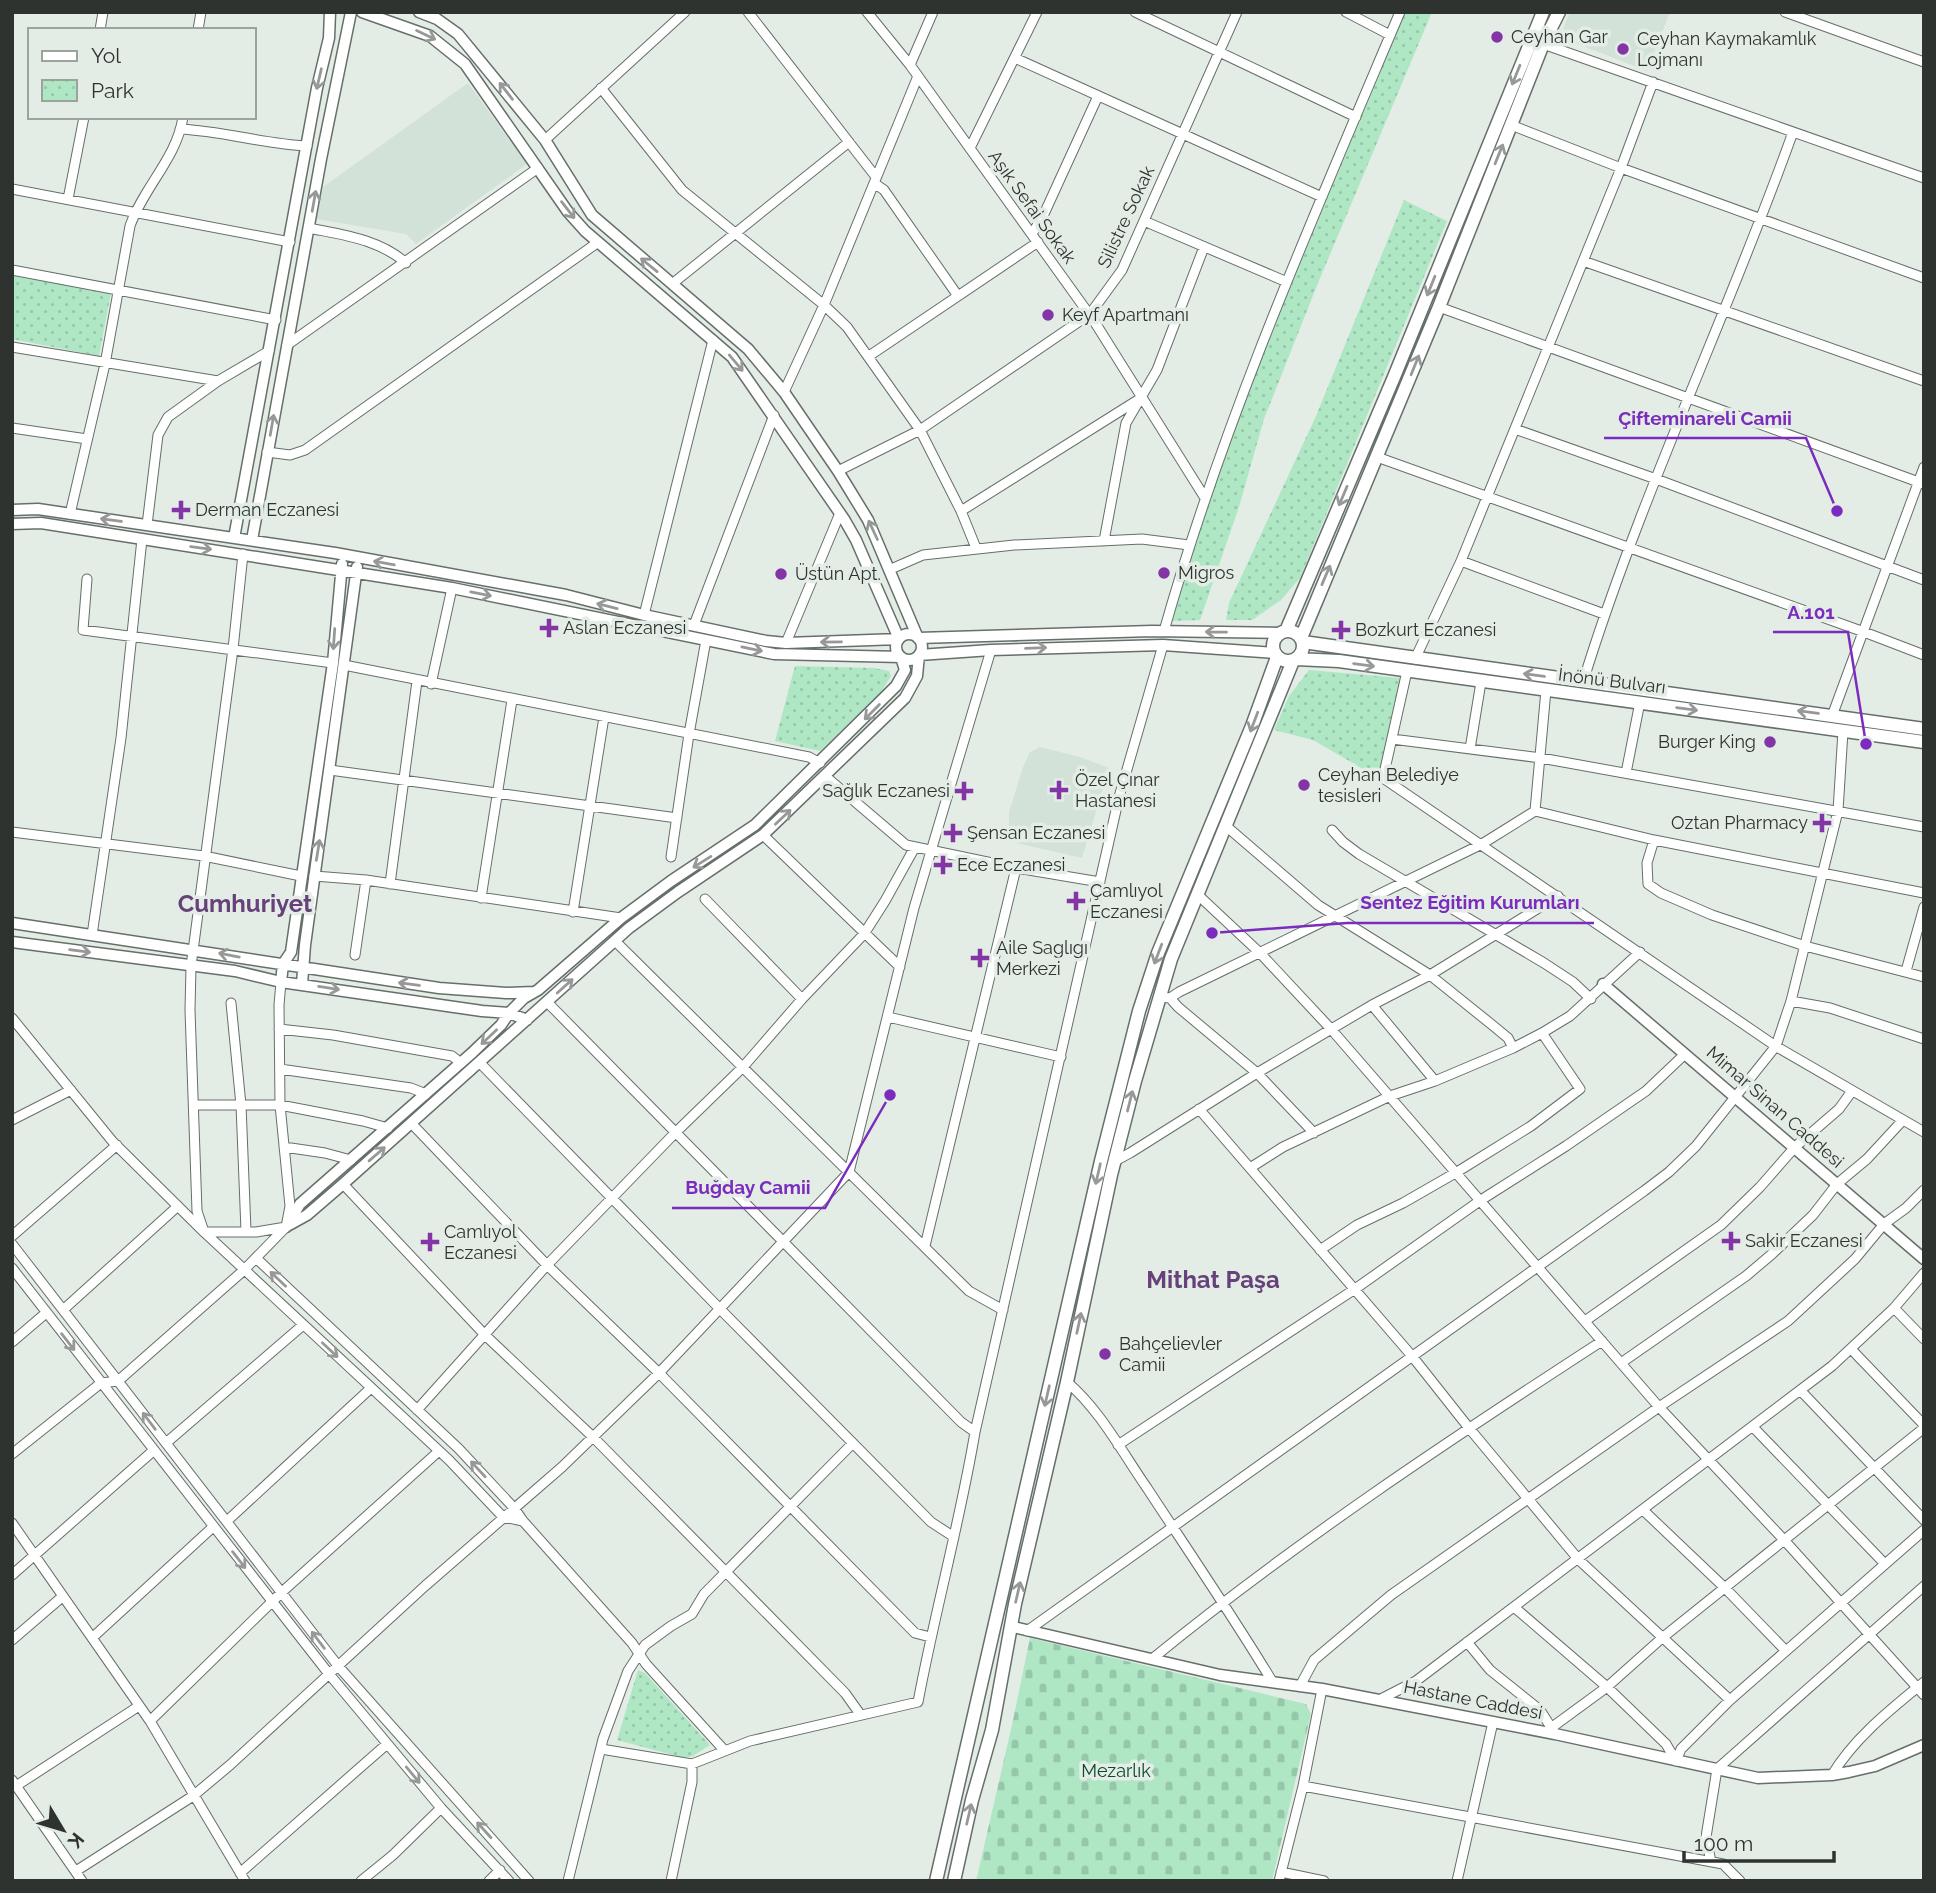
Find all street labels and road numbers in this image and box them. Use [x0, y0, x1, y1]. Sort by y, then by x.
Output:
street label: Aşık Sefai Sokak [984, 146, 1081, 268]
street label: Silistre Sokak [1093, 162, 1159, 271]
street label: İnönü Bulvarı [1557, 663, 1667, 698]
street label: Mimar Sinan Caddesi [1703, 1041, 1848, 1172]
street label: Hastane Caddesi [1402, 1676, 1544, 1723]

